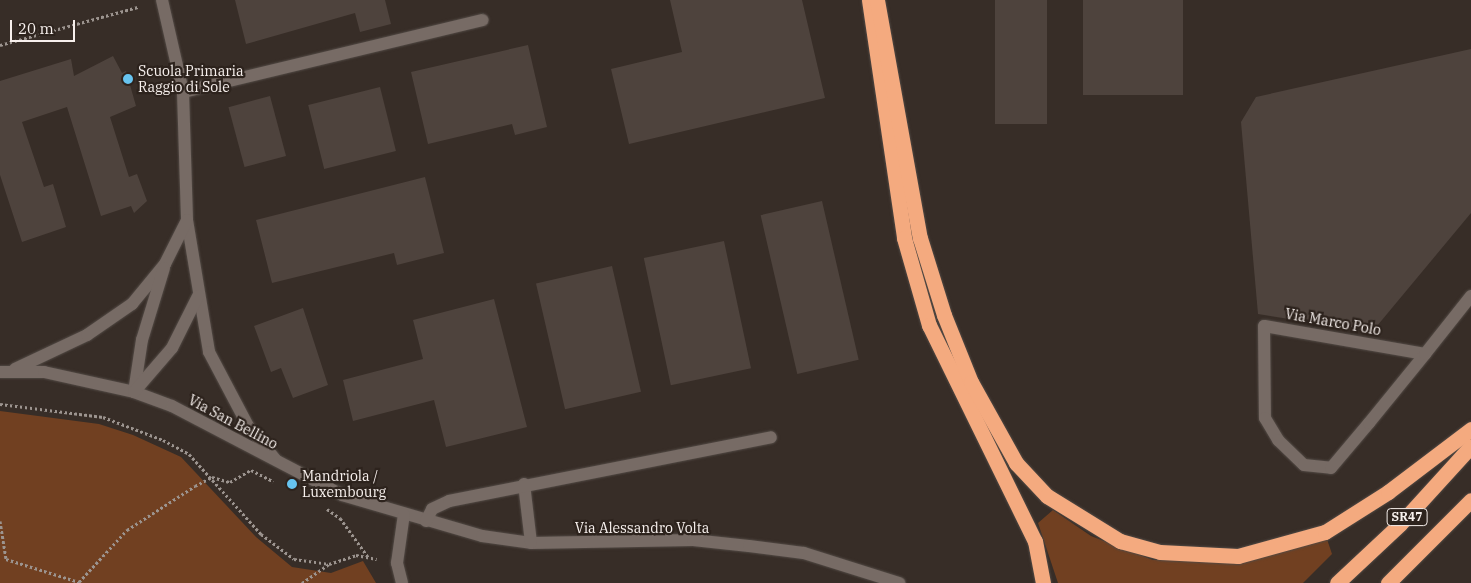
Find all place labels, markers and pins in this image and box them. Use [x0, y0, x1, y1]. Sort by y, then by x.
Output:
place label: Scuola Primaria Raggio di Sole [138, 63, 244, 95]
marker: Scuola Primaria Raggio di Sole [122, 73, 134, 85]
place label: Mandriola / Luxembourg [302, 468, 386, 501]
marker: Mandriola / Luxembourg [286, 478, 298, 490]

